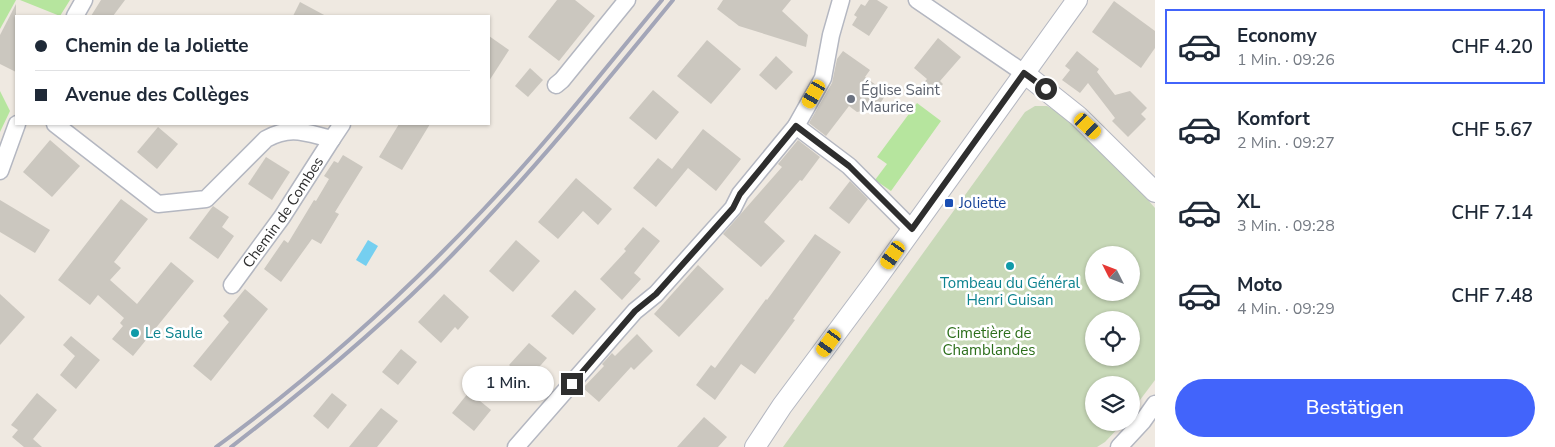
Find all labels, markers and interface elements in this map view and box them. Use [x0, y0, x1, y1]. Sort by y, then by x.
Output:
text: Economy [1237, 23, 1317, 49]
icon: car [1177, 24, 1222, 69]
text: Chemin de la Joliette [65, 33, 249, 59]
text: CHF 4.20 [1451, 34, 1533, 60]
text: 1 Min. · 09:26 [1237, 49, 1335, 71]
car [800, 77, 827, 111]
route start [1035, 78, 1057, 100]
place label: Église Saint Maurice [861, 80, 941, 117]
text: Avenue des Collèges [65, 82, 249, 108]
marker: Église Saint Maurice [845, 93, 857, 105]
text: Komfort [1237, 106, 1310, 132]
icon: car [1177, 107, 1222, 152]
car [1071, 110, 1104, 142]
text: CHF 5.67 [1451, 117, 1533, 143]
text: 2 Min. · 09:27 [1237, 132, 1335, 154]
street label: Chemin de Combes [238, 153, 328, 272]
text: XL [1237, 189, 1260, 215]
icon: car [1177, 190, 1222, 235]
place label: Joliette [958, 193, 1006, 213]
marker: Joliette [943, 197, 955, 209]
text: CHF 7.14 [1451, 200, 1533, 226]
text: 3 Min. · 09:28 [1237, 215, 1335, 237]
car [878, 238, 907, 272]
north arrow [1085, 246, 1140, 301]
map controls [1085, 246, 1140, 431]
marker: Tombeau du Général Henri Guisan [1004, 260, 1016, 272]
text: Moto [1237, 272, 1283, 298]
place label: Tombeau du Général Henri Guisan [940, 273, 1081, 310]
icon: car [1177, 273, 1222, 318]
text: CHF 7.48 [1451, 283, 1533, 309]
text: 4 Min. · 09:29 [1237, 298, 1335, 320]
button: locate [1085, 311, 1140, 366]
place label: Le Saule [145, 323, 203, 343]
park label: Cimetière de Chamblandes [942, 323, 1036, 360]
car [814, 326, 843, 360]
marker: Le Saule [129, 327, 141, 339]
callout: 1 Min. [462, 366, 554, 402]
text: 1 Min. [486, 372, 530, 394]
route end [561, 373, 583, 395]
button: layers [1085, 376, 1140, 431]
button: Bestätigen [1175, 379, 1535, 437]

